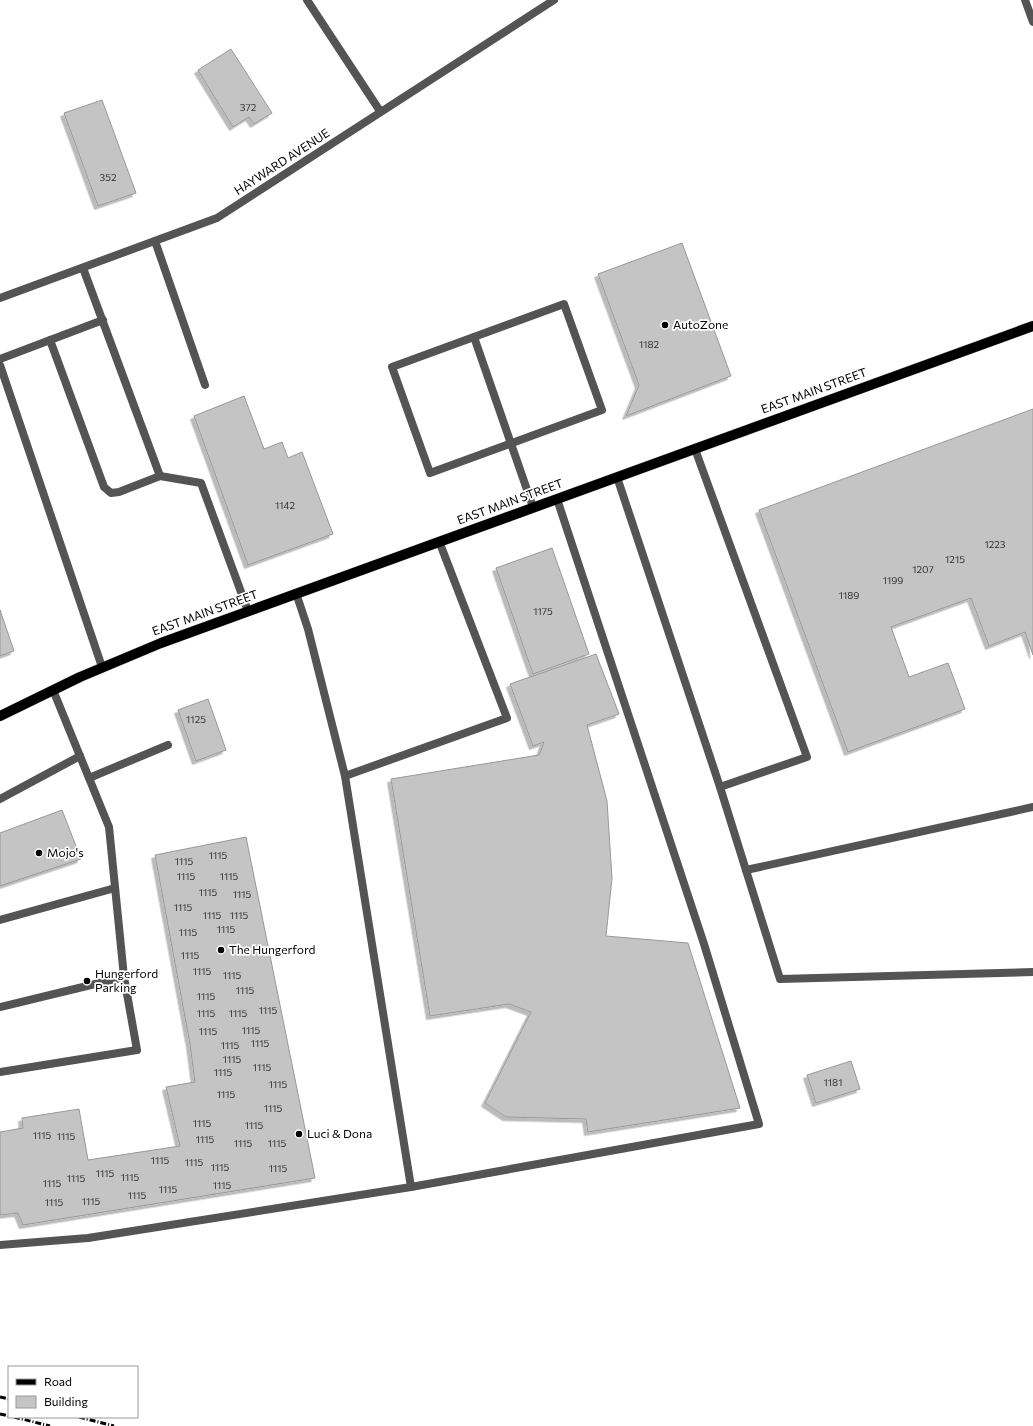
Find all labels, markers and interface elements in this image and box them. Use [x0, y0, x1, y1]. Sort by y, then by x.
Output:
house number: 372 [240, 101, 257, 113]
street label: HAYWARD AVENUE [231, 125, 332, 197]
house number: 352 [100, 171, 117, 183]
place label: AutoZone [673, 317, 728, 331]
marker: AutoZone [660, 320, 670, 330]
house number: 1182 [639, 338, 660, 350]
street label: EAST MAIN STREET [759, 364, 869, 416]
street label: EAST MAIN STREET [455, 475, 565, 527]
house number: 1142 [275, 499, 295, 511]
house number: 1223 [984, 538, 1006, 550]
house number: 1215 [945, 553, 965, 565]
house number: 1207 [912, 563, 934, 575]
house number: 1199 [883, 574, 903, 586]
street label: EAST MAIN STREET [150, 586, 260, 638]
house number: 1189 [839, 589, 859, 601]
house number: 1175 [533, 605, 553, 617]
house number: 1125 [186, 713, 206, 725]
place label: Mojo's [47, 845, 84, 859]
marker: Mojo's [34, 848, 44, 858]
house number: 1115 [209, 849, 228, 861]
house number: 1115 [175, 855, 194, 867]
house number: 1115 [177, 870, 196, 882]
house number: 1115 [220, 870, 239, 882]
house number: 1115 [199, 886, 218, 898]
house number: 1115 [233, 888, 252, 900]
house number: 1115 [174, 901, 193, 913]
house number: 1115 [203, 909, 222, 921]
house number: 1115 [230, 909, 249, 921]
house number: 1115 [217, 923, 236, 935]
house number: 1115 [179, 926, 198, 938]
place label: The Hungerford [229, 942, 315, 956]
marker: The Hungerford [216, 945, 226, 955]
house number: 1115 [181, 949, 200, 961]
house number: 1115 [193, 965, 212, 977]
place label: Hungerford Parking [95, 966, 158, 994]
house number: 1115 [223, 969, 242, 981]
marker: Hungerford Parking [82, 976, 92, 986]
house number: 1115 [236, 984, 255, 996]
house number: 1115 [197, 990, 216, 1002]
house number: 1115 [259, 1004, 278, 1016]
house number: 1115 [197, 1007, 216, 1019]
house number: 1115 [229, 1007, 248, 1019]
house number: 1115 [242, 1024, 261, 1036]
house number: 1115 [199, 1025, 218, 1037]
house number: 1115 [251, 1037, 270, 1049]
house number: 1115 [221, 1039, 240, 1051]
house number: 1115 [223, 1053, 242, 1065]
house number: 1115 [253, 1061, 272, 1073]
house number: 1115 [214, 1066, 233, 1078]
house number: 1181 [824, 1076, 842, 1088]
house number: 1115 [269, 1078, 288, 1090]
house number: 1115 [217, 1088, 236, 1100]
house number: 1115 [264, 1102, 283, 1114]
house number: 1115 [193, 1117, 212, 1129]
house number: 1115 [245, 1119, 264, 1131]
place label: Luci & Dona [307, 1126, 372, 1140]
house number: 1115 [33, 1129, 52, 1141]
marker: Luci & Dona [294, 1129, 304, 1139]
house number: 1115 [57, 1130, 76, 1142]
house number: 1115 [196, 1133, 215, 1145]
house number: 1115 [234, 1137, 253, 1149]
house number: 1115 [268, 1137, 287, 1149]
house number: 1115 [151, 1154, 170, 1166]
house number: 1115 [185, 1156, 204, 1168]
house number: 1115 [211, 1161, 230, 1173]
house number: 1115 [269, 1162, 288, 1174]
house number: 1115 [96, 1167, 115, 1179]
house number: 1115 [121, 1171, 140, 1183]
house number: 1115 [67, 1172, 86, 1184]
house number: 1115 [43, 1177, 62, 1189]
house number: 1115 [213, 1179, 232, 1191]
house number: 1115 [159, 1183, 178, 1195]
house number: 1115 [128, 1189, 147, 1201]
house number: 1115 [82, 1195, 101, 1207]
house number: 1115 [45, 1196, 64, 1208]
legend [8, 1366, 138, 1418]
text: Road [44, 1374, 72, 1388]
text: Building [44, 1394, 88, 1408]

